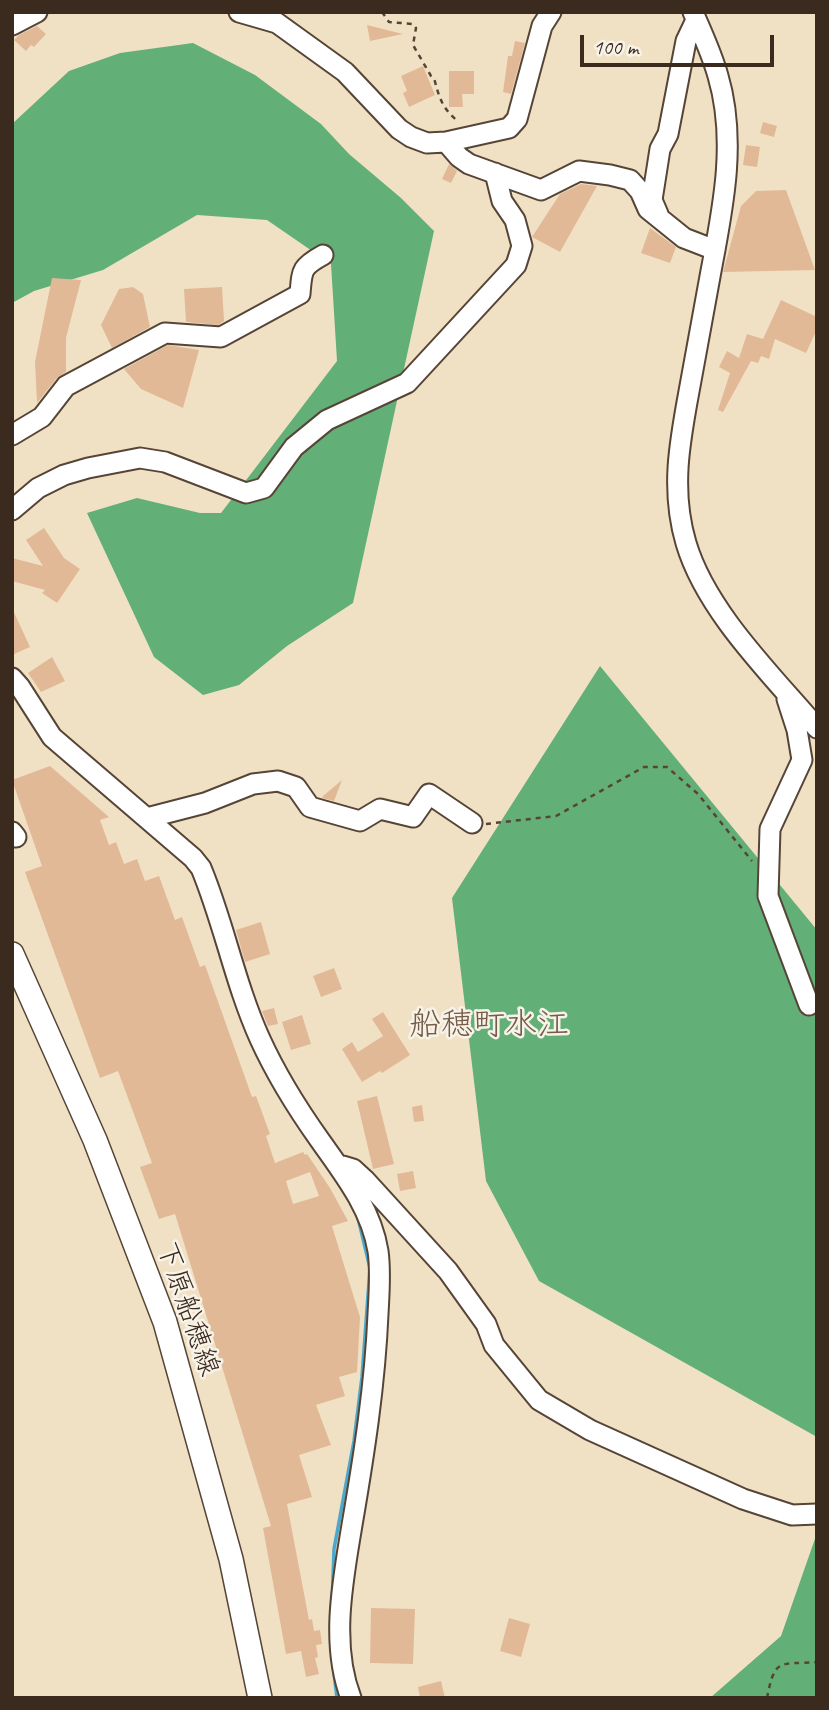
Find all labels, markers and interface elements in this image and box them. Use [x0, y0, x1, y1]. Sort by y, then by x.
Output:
scale bar [584, 21, 778, 65]
text: 100 m [593, 34, 638, 60]
district label: 船穂町水江 [409, 1007, 569, 1045]
street label: 下原船穂線 [148, 1237, 226, 1381]

